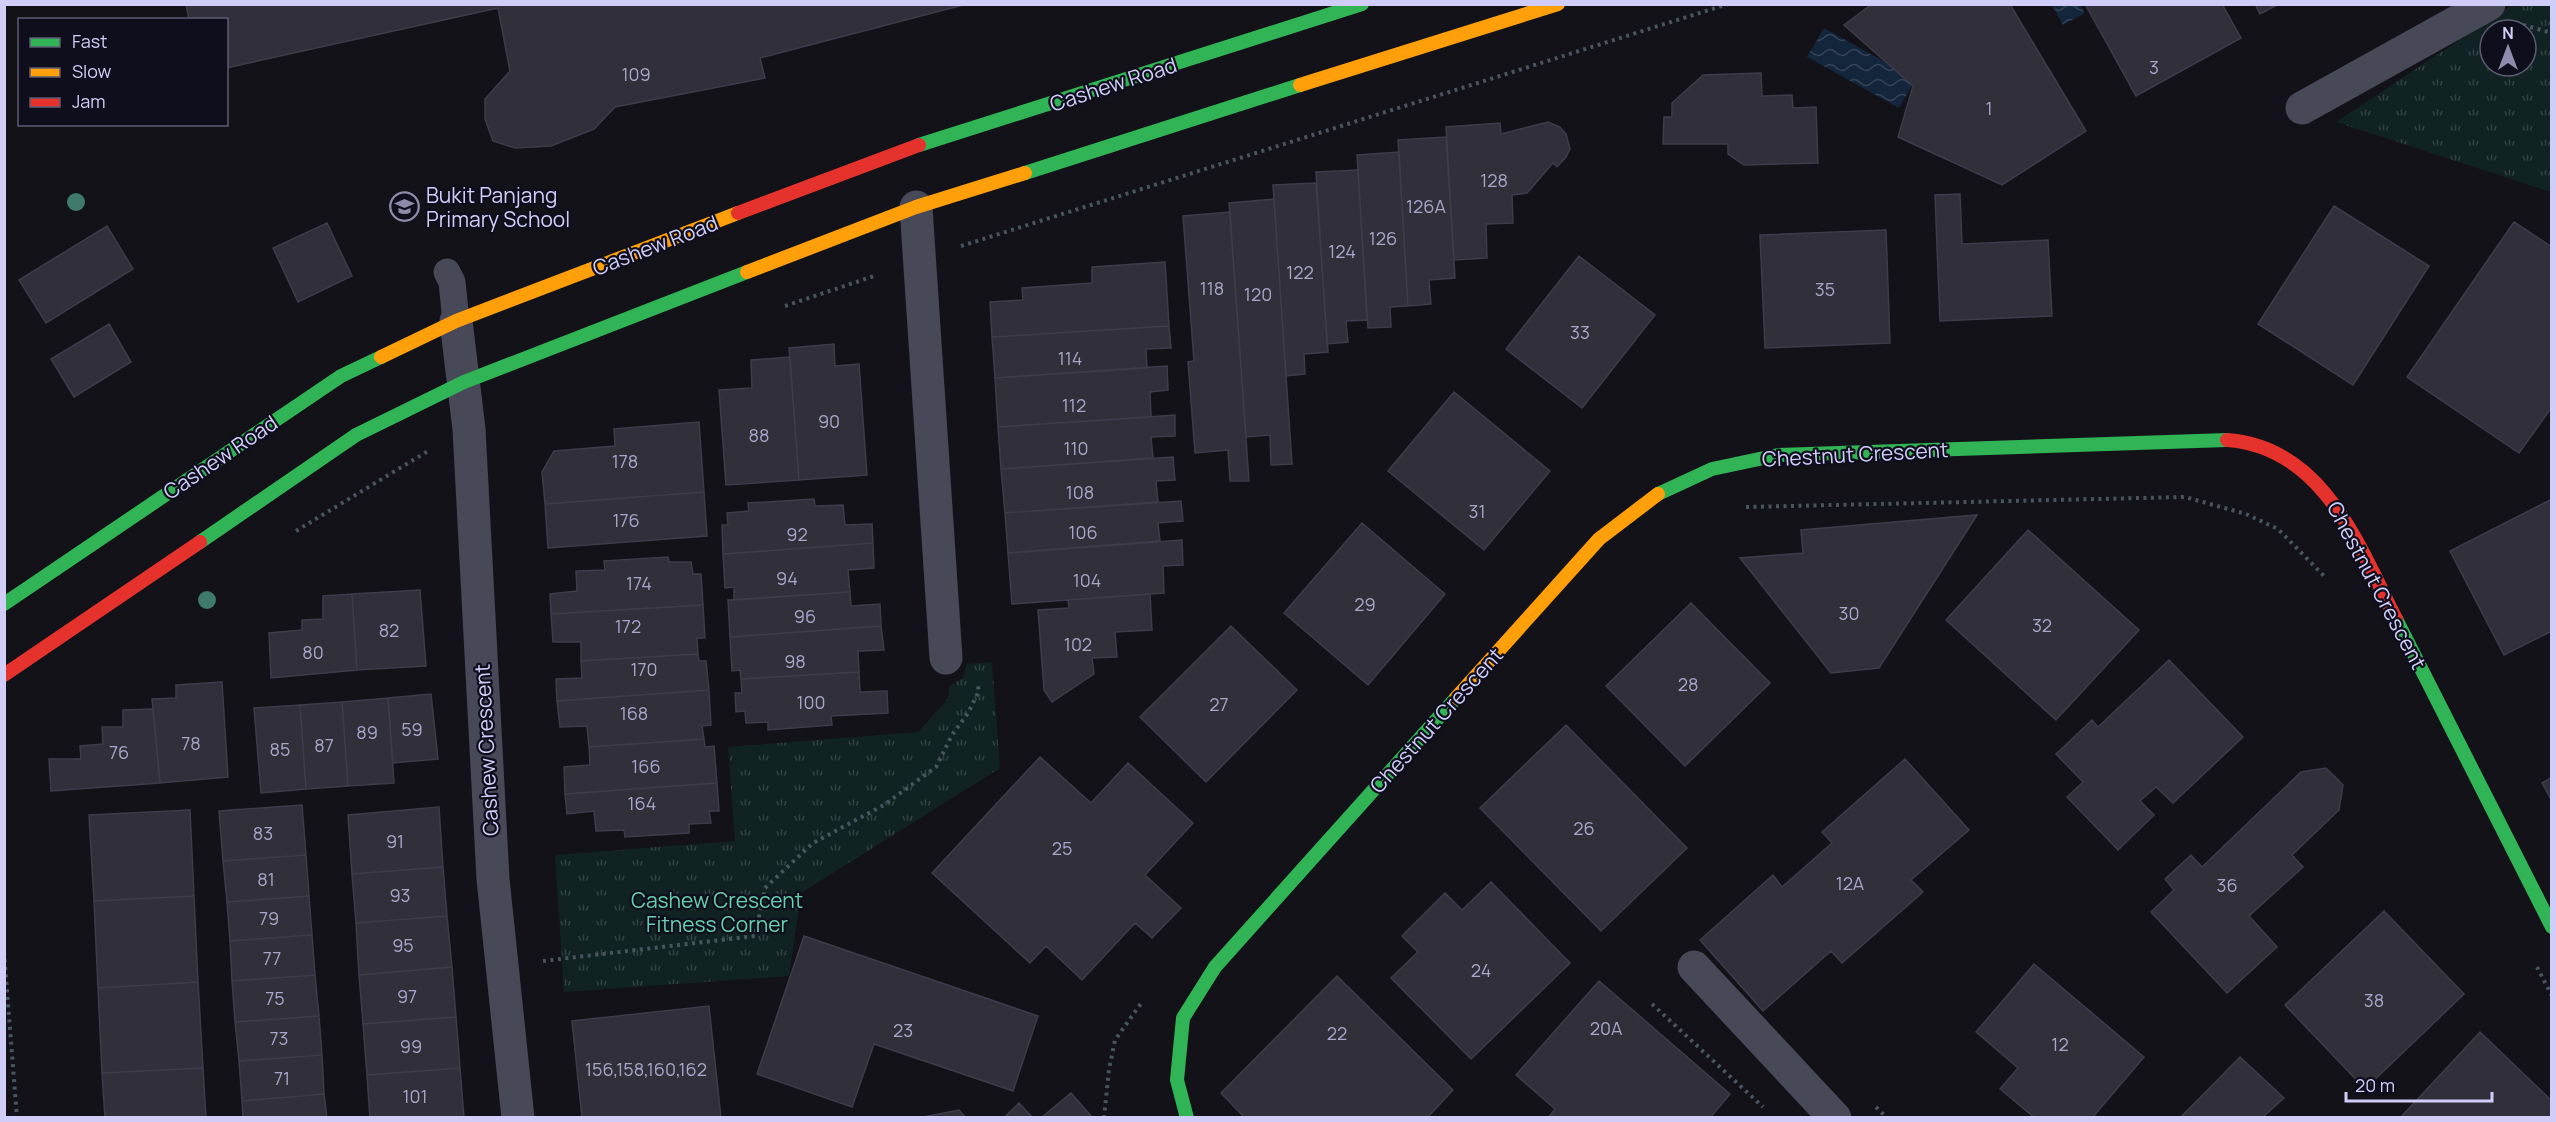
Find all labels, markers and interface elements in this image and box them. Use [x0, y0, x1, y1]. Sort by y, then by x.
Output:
legend [18, 18, 228, 126]
north arrow [2478, 18, 2538, 78]
text: N [2502, 22, 2514, 44]
text: Fast [72, 29, 107, 53]
street label: Cashew Road [1046, 50, 1180, 118]
house number: 3 [2149, 55, 2159, 79]
text: Slow [72, 59, 112, 83]
house number: 109 [621, 62, 651, 86]
text: Jam [72, 89, 106, 113]
house number: 1 [1985, 96, 1993, 120]
house number: 128 [1480, 168, 1508, 192]
place label: Bukit Panjang Primary School [426, 181, 570, 233]
school or university icon: Bukit Panjang Primary School [389, 191, 421, 223]
house number: 126A [1406, 194, 1447, 218]
street label: Cashew Road [588, 208, 722, 282]
house number: 126 [1369, 226, 1397, 250]
house number: 124 [1328, 239, 1356, 263]
house number: 122 [1286, 260, 1314, 284]
house number: 118 [1200, 276, 1224, 300]
house number: 35 [1815, 277, 1835, 301]
house number: 120 [1244, 282, 1272, 306]
house number: 33 [1570, 320, 1590, 344]
house number: 114 [1058, 346, 1082, 370]
house number: 112 [1062, 393, 1086, 417]
street label: Cashew Road [157, 408, 283, 506]
house number: 90 [818, 409, 840, 433]
house number: 88 [749, 423, 769, 447]
street label: Chestnut Crescent [1761, 435, 1949, 473]
house number: 110 [1063, 436, 1089, 460]
house number: 178 [612, 449, 638, 473]
house number: 108 [1066, 480, 1094, 504]
street label: Chestnut Crescent [2321, 496, 2433, 674]
house number: 31 [1469, 499, 1485, 523]
house number: 176 [612, 508, 640, 532]
house number: 106 [1068, 520, 1098, 544]
house number: 92 [786, 522, 808, 546]
house number: 94 [776, 566, 798, 590]
house number: 104 [1073, 568, 1101, 592]
house number: 174 [626, 571, 652, 595]
house number: 29 [1354, 592, 1376, 616]
house number: 30 [1839, 601, 1859, 625]
house number: 96 [794, 604, 816, 628]
house number: 32 [2032, 613, 2052, 637]
house number: 172 [615, 614, 641, 638]
house number: 82 [379, 618, 399, 642]
house number: 102 [1064, 632, 1092, 656]
house number: 80 [302, 640, 324, 664]
street label: Chestnut Crescent [1363, 641, 1509, 799]
house number: 98 [784, 649, 806, 673]
house number: 170 [630, 657, 658, 681]
street label: Cashew Crescent [468, 663, 504, 837]
house number: 28 [1678, 672, 1698, 696]
house number: 100 [797, 690, 825, 714]
house number: 27 [1209, 692, 1229, 716]
house number: 168 [620, 701, 648, 725]
house number: 59 [401, 717, 423, 741]
house number: 89 [356, 720, 378, 744]
house number: 78 [181, 731, 201, 755]
house number: 87 [314, 733, 334, 757]
house number: 85 [270, 737, 290, 761]
house number: 76 [109, 740, 129, 764]
house number: 166 [631, 754, 661, 778]
house number: 164 [628, 791, 656, 815]
house number: 26 [1573, 816, 1595, 840]
house number: 83 [253, 821, 273, 845]
house number: 91 [386, 829, 404, 853]
house number: 25 [1052, 836, 1072, 860]
house number: 81 [257, 867, 275, 891]
house number: 12A [1836, 871, 1865, 895]
house number: 36 [2216, 873, 2238, 897]
house number: 93 [389, 883, 411, 907]
park label: Cashew Crescent Fitness Corner [631, 886, 803, 938]
house number: 79 [259, 906, 279, 930]
house number: 95 [392, 933, 414, 957]
house number: 77 [263, 946, 281, 970]
house number: 24 [1471, 958, 1491, 982]
house number: 97 [397, 984, 417, 1008]
house number: 75 [265, 986, 285, 1010]
house number: 38 [2364, 988, 2384, 1012]
house number: 20A [1590, 1016, 1623, 1040]
house number: 23 [893, 1018, 913, 1042]
house number: 22 [1327, 1021, 1347, 1045]
house number: 73 [270, 1026, 289, 1050]
house number: 12 [2051, 1032, 2069, 1056]
house number: 99 [400, 1034, 422, 1058]
house number: 156,158,160,162 [585, 1057, 707, 1081]
scale bar [2346, 1065, 2492, 1103]
house number: 71 [274, 1066, 290, 1090]
text: 20 m [2355, 1073, 2395, 1097]
house number: 101 [402, 1084, 428, 1108]

